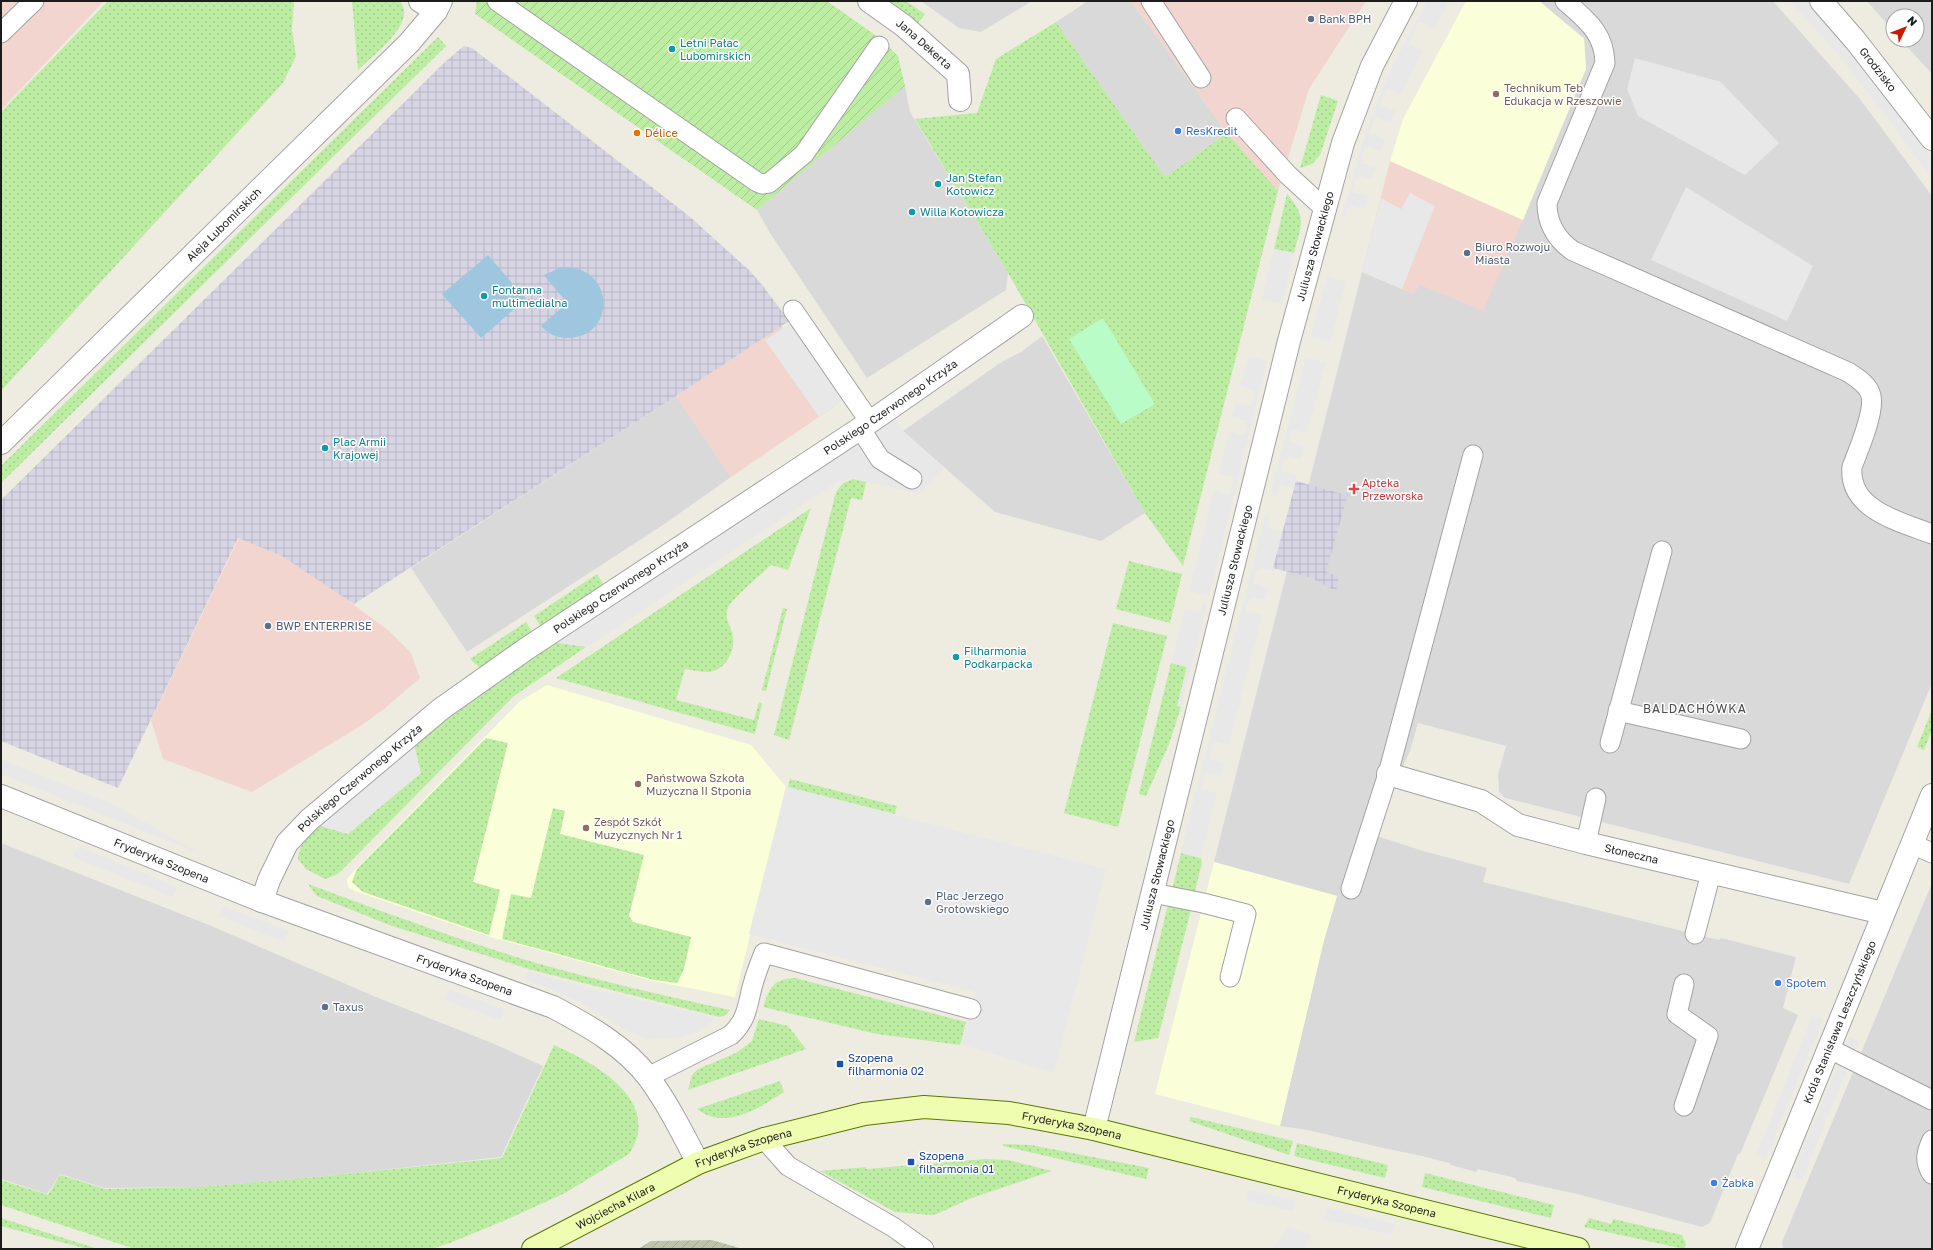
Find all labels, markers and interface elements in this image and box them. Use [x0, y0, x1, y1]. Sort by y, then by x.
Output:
north arrow [1885, 8, 1925, 48]
place label: Bank BPH [1319, 12, 1371, 25]
text: N [1905, 13, 1920, 28]
marker: Bank BPH [1306, 14, 1316, 24]
street label: Jana Dekerta [894, 16, 955, 72]
place label: Letni Pałac Lubomirskich [680, 36, 751, 62]
marker: Letni Pałac Lubomirskich [667, 44, 677, 54]
street label: Grodzisko [1857, 44, 1900, 94]
place label: Technikum Teb Edukacja w Rzeszowie [1504, 81, 1622, 107]
marker: Technikum Teb Edukacja w Rzeszowie [1491, 89, 1501, 99]
place label: ResKredit [1186, 124, 1238, 137]
place label: Délice [645, 126, 678, 139]
marker: ResKredit [1173, 126, 1183, 136]
marker: Délice [632, 128, 642, 138]
place label: Jan Stefan Kotowicz [946, 171, 1002, 197]
marker: Jan Stefan Kotowicz [933, 179, 943, 189]
street label: Aleja Lubomirskich [183, 185, 264, 264]
street label: Juliusza Słowackiego [1293, 189, 1336, 303]
place label: Willa Kotowicza [920, 205, 1004, 218]
marker: Willa Kotowicza [907, 207, 917, 217]
place label: Biuro Rozwoju Miasta [1475, 240, 1550, 266]
marker: Biuro Rozwoju Miasta [1462, 248, 1472, 258]
place label: Fontanna multimedialna [492, 283, 568, 309]
marker: Fontanna multimedialna [479, 291, 489, 301]
street label: Polskiego Czerwonego Krzyża [821, 356, 959, 457]
place label: Plac Armii Krajowej [333, 435, 386, 461]
marker: Plac Armii Krajowej [320, 443, 330, 453]
place label: Apteka Przeworska [1362, 476, 1423, 502]
marker: Apteka Przeworska [1349, 484, 1359, 494]
street label: Juliusza Słowackiego [1214, 503, 1254, 617]
street label: Polskiego Czerwonego Krzyża [550, 537, 690, 635]
place label: BWP ENTERPRISE [276, 619, 372, 632]
marker: BWP ENTERPRISE [263, 621, 273, 631]
place label: Filharmonia Podkarpacka [964, 644, 1032, 670]
marker: Filharmonia Podkarpacka [951, 652, 961, 662]
district label: BALDACHÓWKA [1643, 701, 1747, 716]
street label: Polskiego Czerwonego Krzyża [294, 721, 424, 834]
place label: Państwowa Szkoła Muzyczna II Stponia [646, 771, 751, 797]
marker: Państwowa Szkoła Muzyczna II Stponia [633, 779, 643, 789]
place label: Zespół Szkół Muzycznych Nr 1 [594, 815, 682, 841]
street label: Juliusza Słowackiego [1137, 818, 1176, 931]
marker: Zespół Szkół Muzycznych Nr 1 [581, 823, 591, 833]
street label: Fryderyka Szopena [112, 835, 211, 885]
street label: Słoneczna [1603, 841, 1660, 866]
place label: Plac Jerzego Grotowskiego [936, 889, 1009, 915]
marker: Plac Jerzego Grotowskiego [923, 897, 933, 907]
street label: Króla Stanisława Leszczyńskiego [1800, 938, 1878, 1105]
street label: Fryderyka Szopena [415, 951, 515, 998]
place label: Społem [1786, 976, 1826, 989]
marker: Społem [1773, 978, 1783, 988]
place label: Taxus [333, 1000, 364, 1013]
marker: Taxus [320, 1002, 330, 1012]
place label: Szopena filharmonia 02 [848, 1051, 924, 1077]
marker: Szopena filharmonia 02 [835, 1059, 845, 1069]
street label: Fryderyka Szopena [1021, 1109, 1123, 1142]
street label: Fryderyka Szopena [693, 1125, 793, 1170]
place label: Szopena filharmonia 01 [919, 1149, 994, 1175]
marker: Szopena filharmonia 01 [906, 1157, 916, 1167]
place label: Żabka [1722, 1176, 1754, 1189]
marker: Żabka [1709, 1178, 1719, 1188]
street label: Wojciecha Kilara [573, 1180, 657, 1232]
street label: Fryderyka Szopena [1336, 1183, 1438, 1220]

